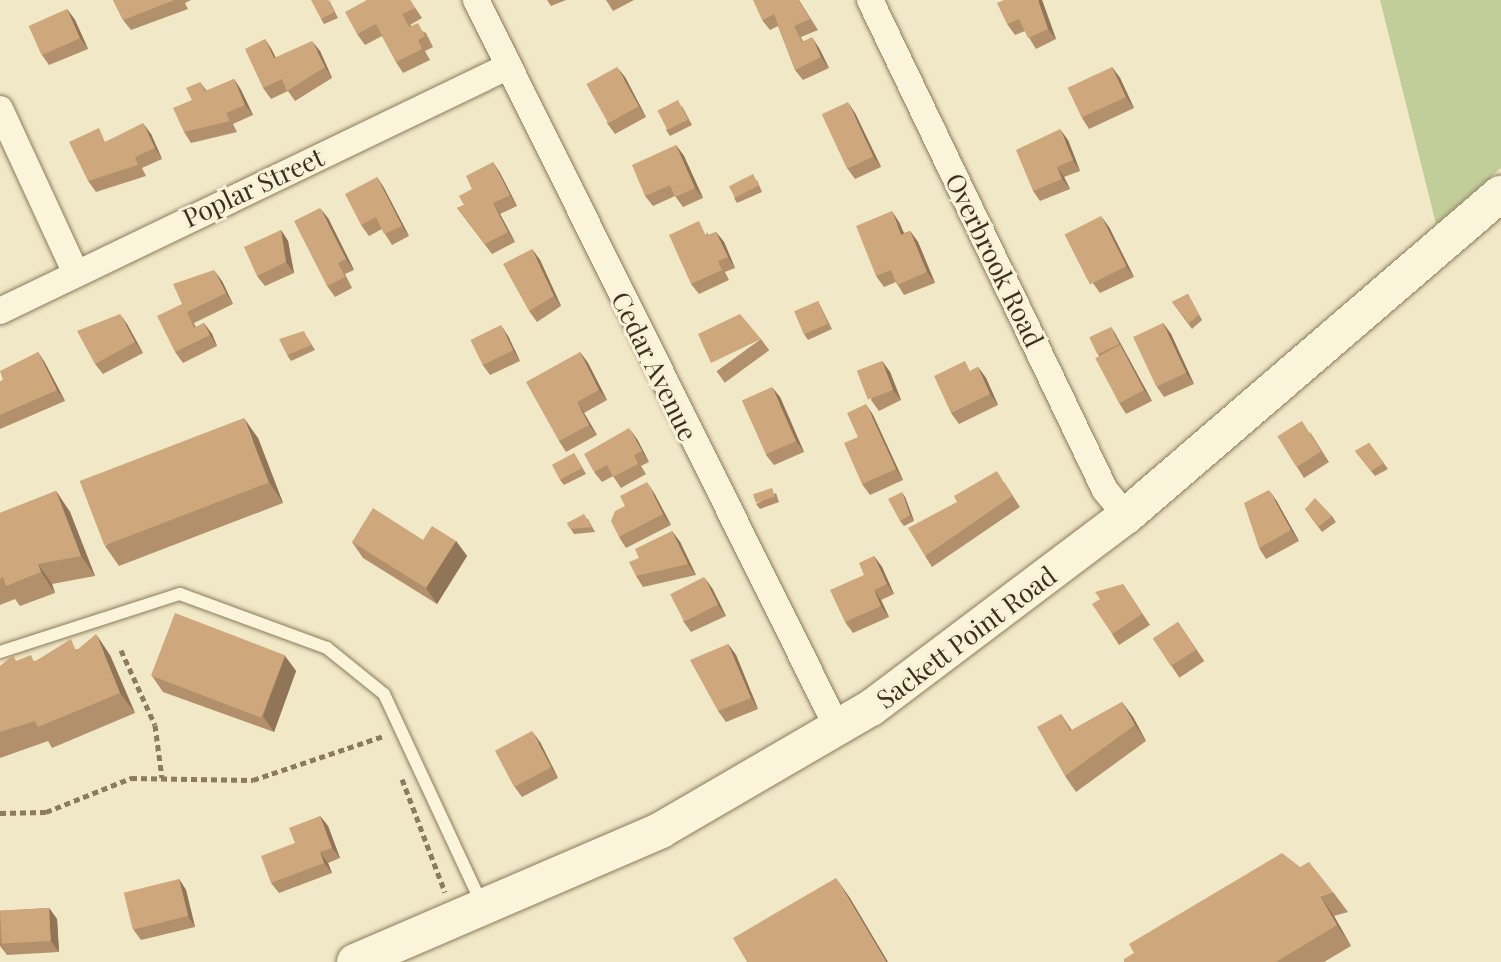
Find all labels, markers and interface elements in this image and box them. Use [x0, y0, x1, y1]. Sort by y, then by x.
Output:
street label: Poplar Street [177, 141, 329, 233]
street label: Overbrook Road [939, 168, 1051, 352]
street label: Cedar Avenue [605, 286, 705, 446]
street label: Sackett Point Road [870, 559, 1062, 715]

